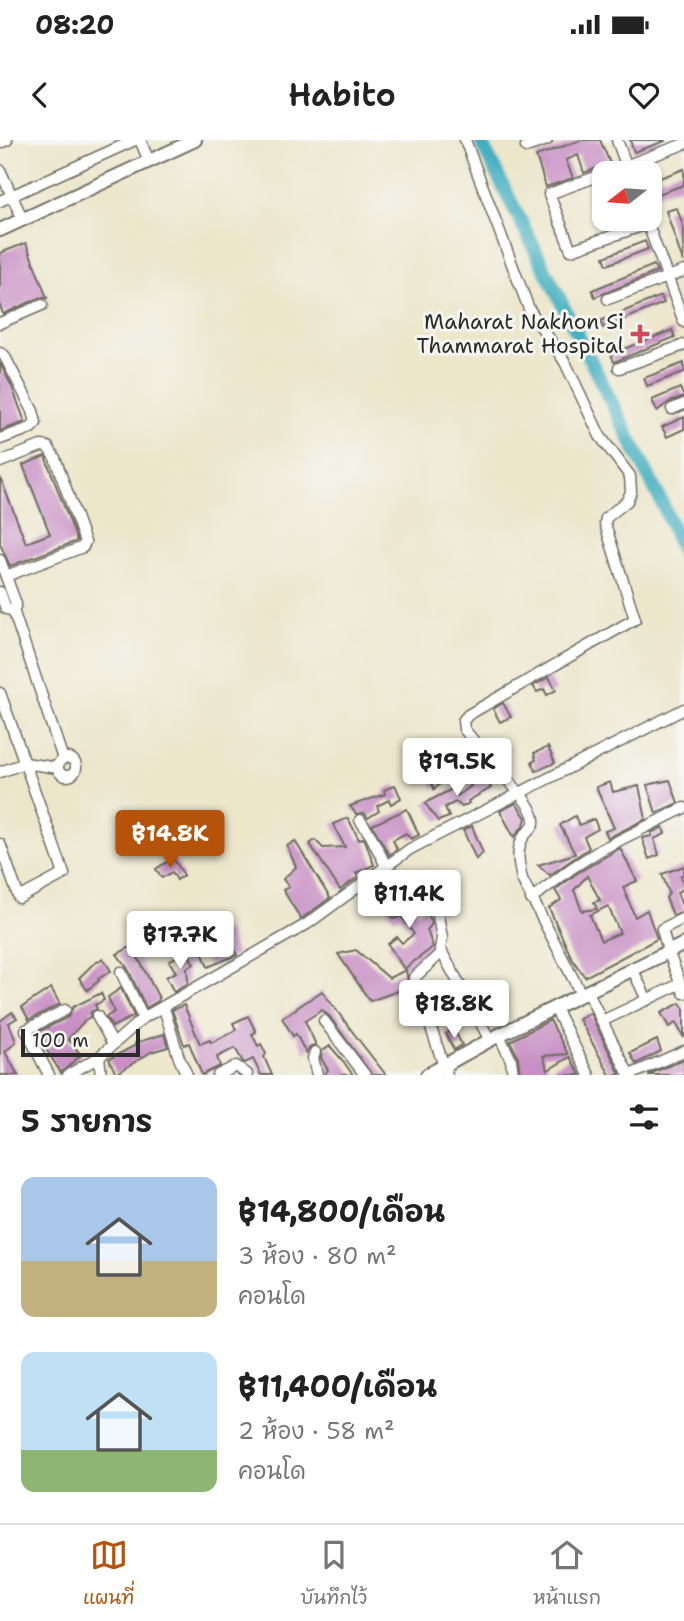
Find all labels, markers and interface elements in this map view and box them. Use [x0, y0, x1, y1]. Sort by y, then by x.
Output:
text: 08:20 [35, 7, 114, 42]
text: Habito [288, 73, 396, 116]
icon: back [21, 76, 59, 114]
icon: heart [625, 76, 663, 114]
north arrow [592, 161, 662, 231]
map controls [592, 161, 662, 231]
place label: Maharat Nakhon Si Thammarat Hospital [416, 308, 625, 360]
marker: Maharat Nakhon Si Thammarat Hospital [630, 324, 650, 344]
pin: ฿19.5K [400, 738, 514, 798]
text: ฿19.5K [419, 746, 495, 776]
pin: ฿14.8K [113, 810, 227, 870]
text: ฿14.8K [131, 818, 209, 848]
pin: ฿11.4K [352, 870, 466, 930]
text: ฿11.4K [374, 878, 444, 908]
pin: ฿17.7K [123, 912, 237, 971]
text: ฿17.7K [143, 919, 217, 949]
pin: ฿18.8K [397, 981, 511, 1040]
text: ฿18.8K [415, 988, 493, 1018]
scale bar [21, 1026, 140, 1058]
text: 100 m [32, 1028, 89, 1053]
icon: filters [625, 1098, 663, 1136]
text: 5 รายการ [21, 1101, 153, 1142]
text: ฿14,800/เดือน [238, 1191, 445, 1232]
icon: home [77, 1205, 161, 1289]
text: 3 ห้อง · 80 m² [238, 1241, 397, 1271]
text: คอนโด [238, 1281, 306, 1311]
text: ฿11,400/เดือน [238, 1366, 437, 1407]
icon: home [77, 1380, 161, 1464]
text: 2 ห้อง · 58 m² [238, 1416, 395, 1446]
text: คอนโด [238, 1456, 306, 1486]
tab: แผนที่ [83, 1536, 134, 1611]
tab: บันทึกไว้ [300, 1536, 367, 1611]
tab: หน้าแรก [533, 1536, 601, 1611]

